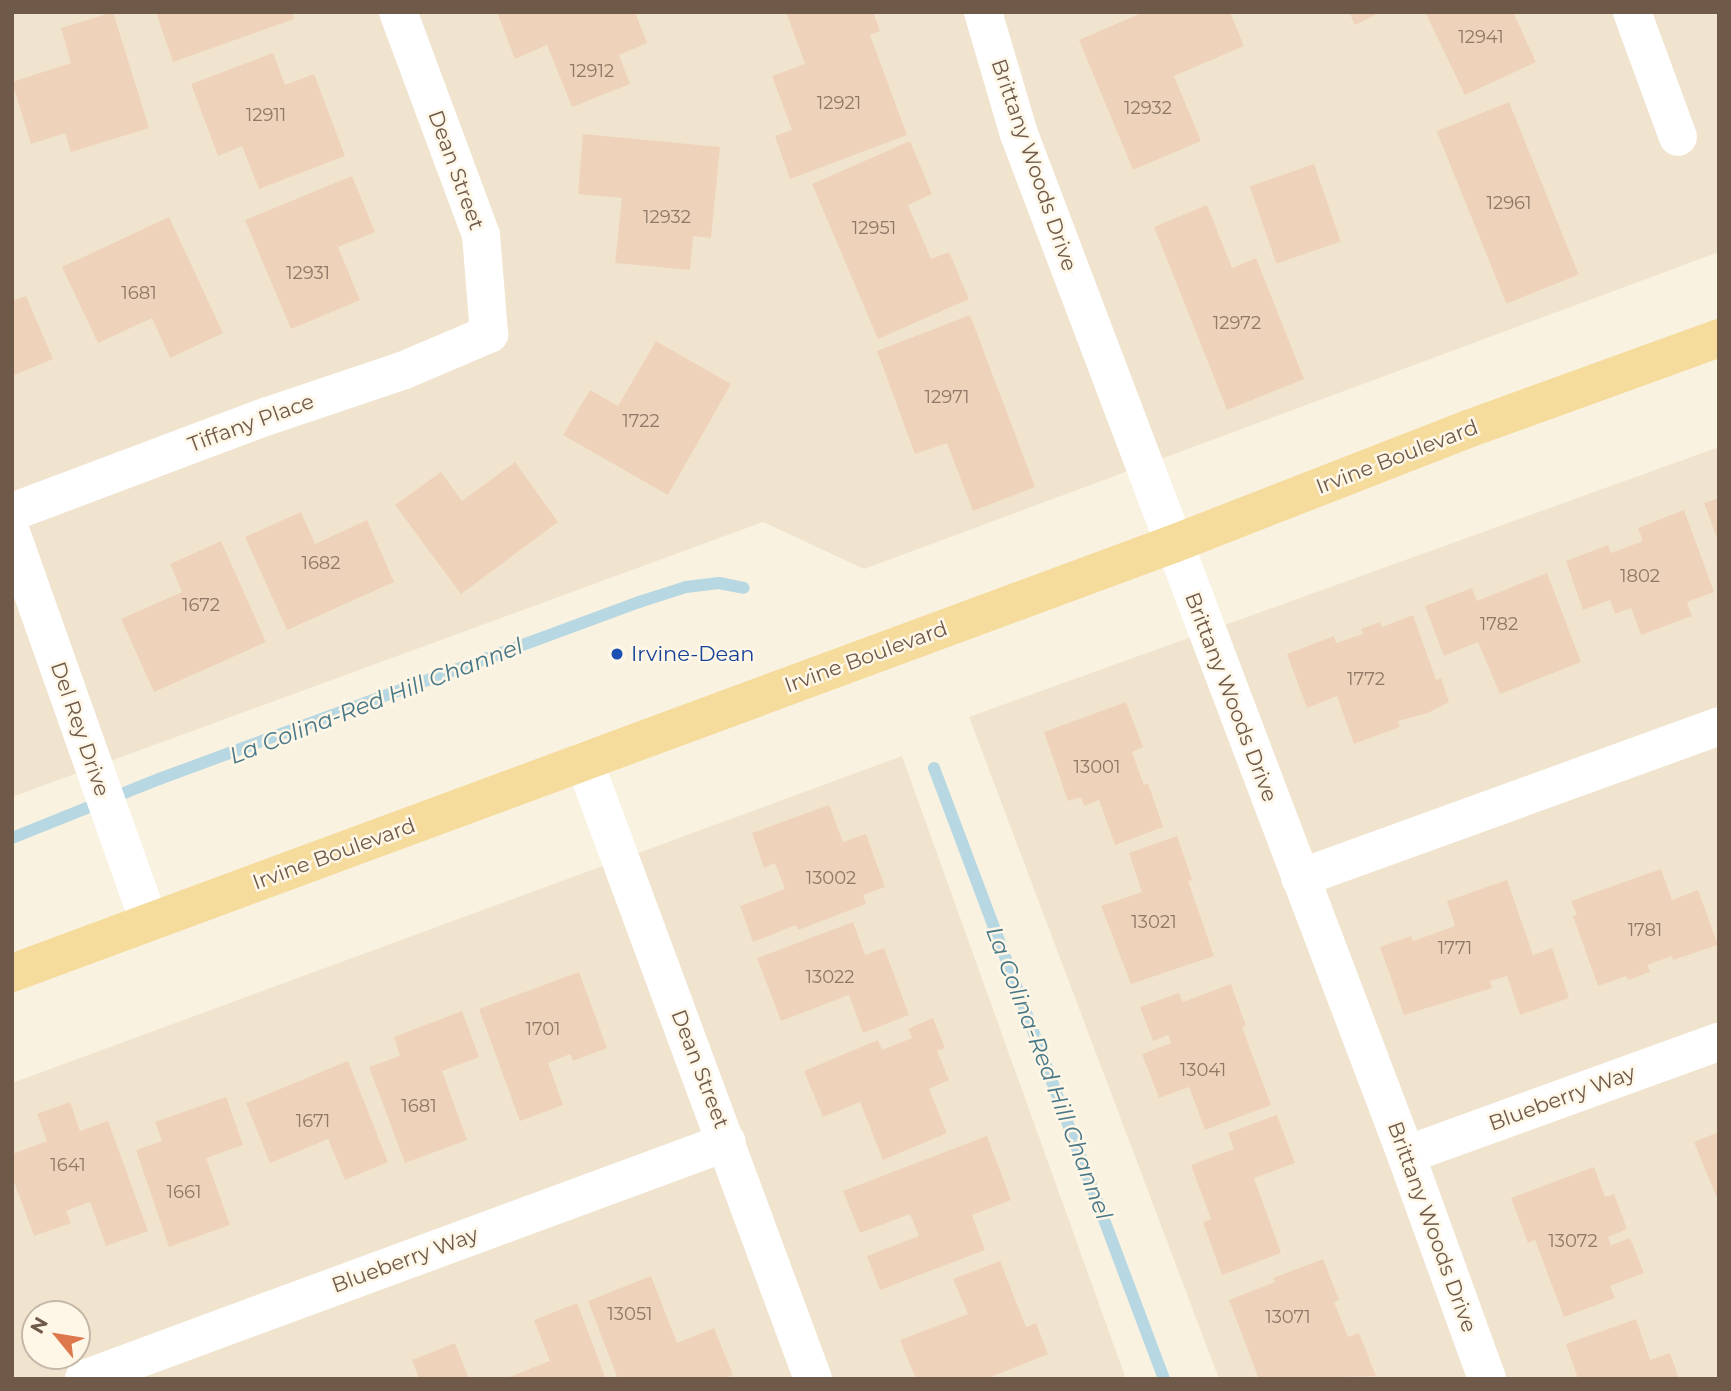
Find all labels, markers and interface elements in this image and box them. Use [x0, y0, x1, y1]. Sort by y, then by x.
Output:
house number: 12941 [1458, 26, 1504, 48]
street label: Brittany Woods Drive [986, 56, 1082, 274]
house number: 12912 [570, 60, 614, 82]
house number: 12921 [817, 92, 861, 114]
house number: 12932 [1124, 97, 1172, 119]
house number: 12911 [246, 104, 286, 126]
street label: Dean Street [423, 107, 489, 233]
house number: 12961 [1486, 192, 1532, 214]
house number: 12932 [643, 206, 691, 228]
house number: 12951 [852, 217, 896, 239]
house number: 12931 [286, 262, 330, 284]
house number: 1681 [121, 282, 157, 304]
house number: 12972 [1213, 312, 1261, 334]
house number: 12971 [925, 386, 969, 408]
street label: Tiffany Place [185, 389, 317, 457]
house number: 1722 [622, 410, 660, 432]
street label: Irvine Boulevard [1312, 415, 1482, 499]
house number: 1682 [301, 552, 341, 574]
house number: 1802 [1620, 565, 1660, 587]
street label: Brittany Woods Drive [1179, 589, 1283, 805]
house number: 1672 [182, 594, 220, 616]
house number: 1782 [1480, 613, 1518, 635]
street label: Irvine Boulevard [781, 616, 951, 698]
water label: La Colina-Red Hill Channel [225, 632, 527, 770]
place label: Irvine-Dean [631, 641, 755, 667]
marker: Irvine-Dean [609, 646, 625, 662]
street label: Del Rey Drive [45, 658, 115, 800]
house number: 1772 [1347, 668, 1385, 690]
house number: 13001 [1074, 756, 1120, 778]
street label: Irvine Boulevard [249, 813, 419, 895]
house number: 13002 [806, 867, 856, 889]
house number: 13021 [1131, 911, 1177, 933]
house number: 1781 [1628, 919, 1662, 941]
water label: La Colina-Red Hill Channel [980, 922, 1118, 1224]
house number: 1771 [1438, 937, 1472, 959]
house number: 13022 [805, 966, 855, 988]
street label: Dean Street [666, 1006, 734, 1132]
house number: 1701 [525, 1018, 561, 1040]
house number: 13041 [1180, 1059, 1226, 1081]
street label: Blueberry Way [1485, 1060, 1639, 1136]
house number: 1681 [401, 1095, 437, 1117]
house number: 1671 [296, 1110, 330, 1132]
street label: Brittany Woods Drive [1382, 1118, 1482, 1336]
house number: 1641 [50, 1154, 86, 1176]
house number: 1661 [167, 1181, 201, 1203]
street label: Blueberry Way [328, 1222, 482, 1298]
house number: 13072 [1548, 1230, 1598, 1252]
north arrow [21, 1300, 91, 1370]
house number: 13051 [607, 1303, 653, 1325]
house number: 13071 [1265, 1306, 1311, 1328]
text: N [25, 1313, 53, 1338]

